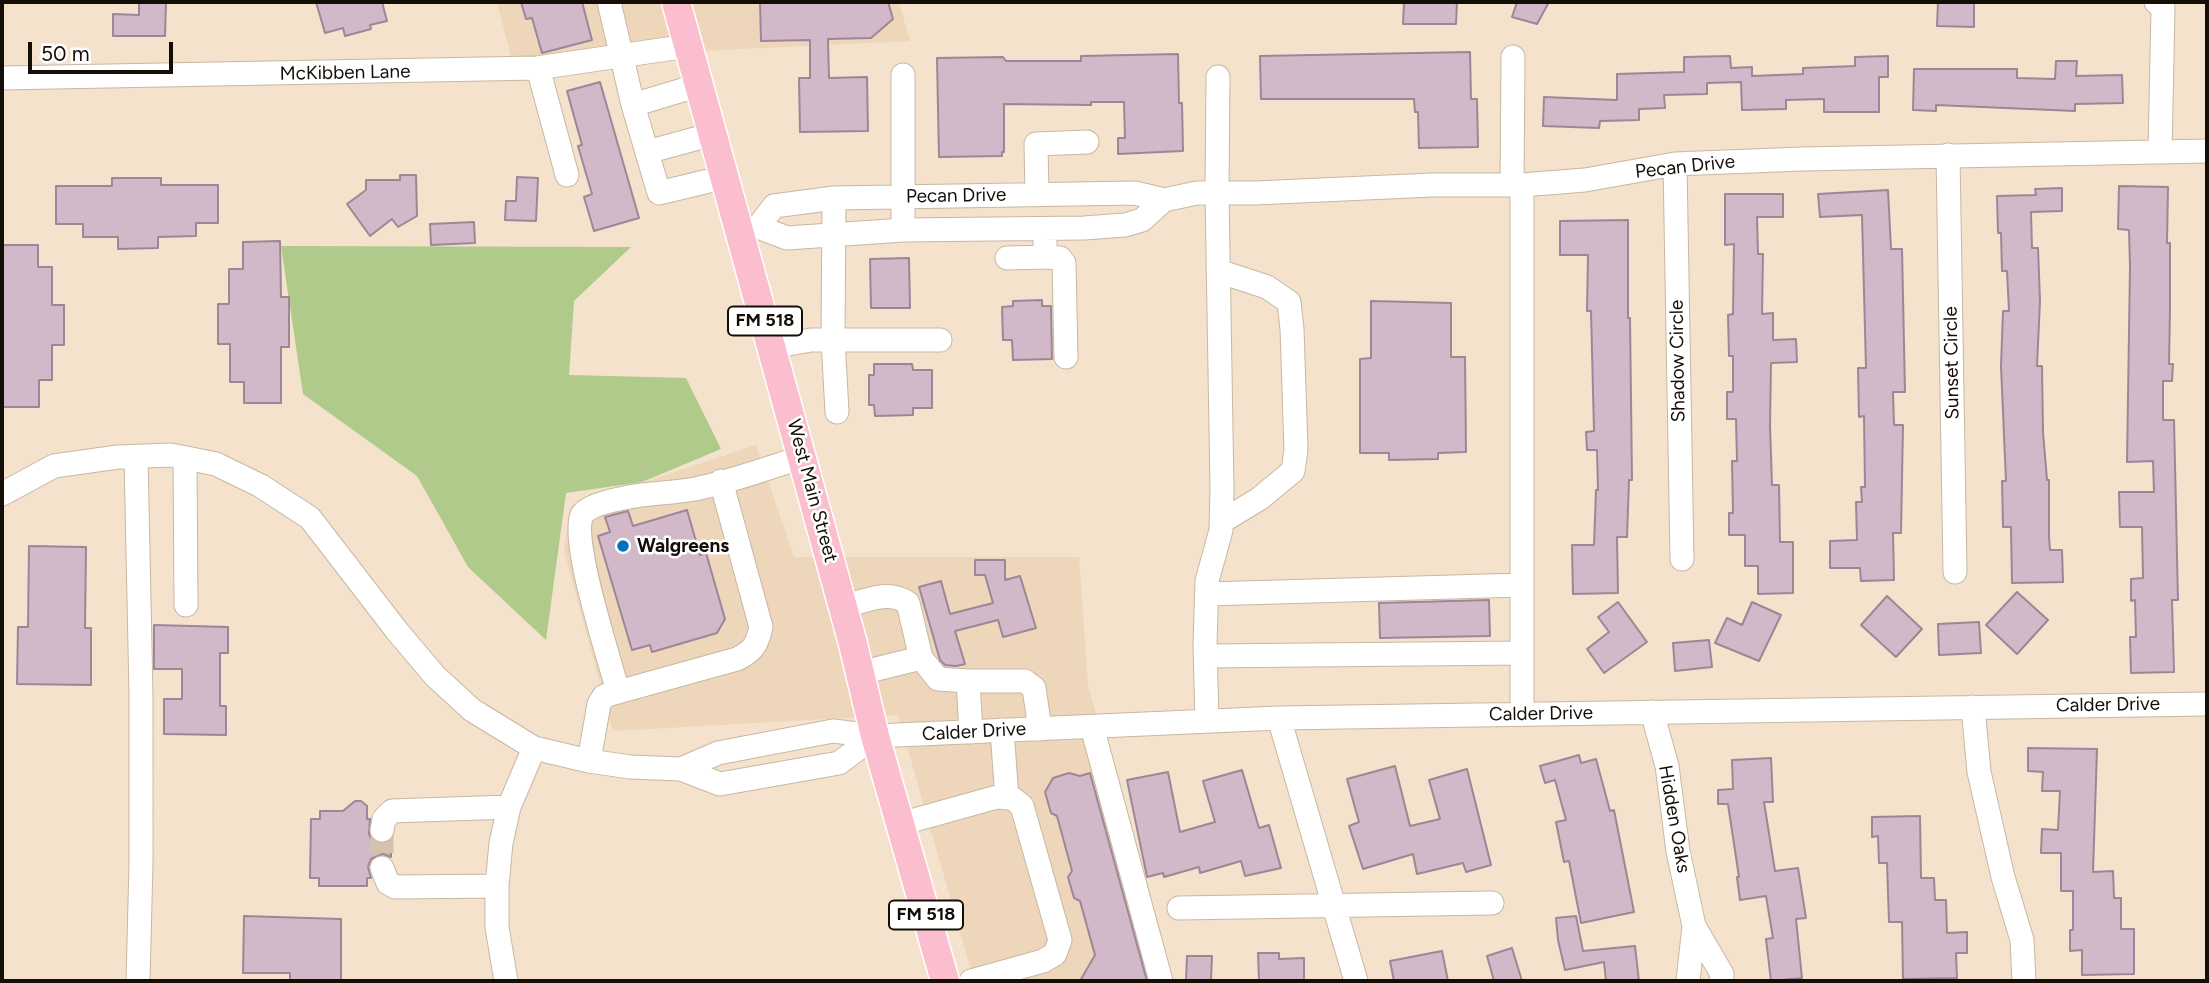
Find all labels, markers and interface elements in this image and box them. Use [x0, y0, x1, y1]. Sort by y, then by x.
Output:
scale bar [32, 28, 177, 72]
text: 50 m [41, 41, 90, 66]
street label: McKibben Lane [279, 60, 411, 86]
street label: Pecan Drive [1634, 150, 1736, 184]
street label: Pecan Drive [906, 184, 1006, 208]
street label: Shadow Circle [1666, 299, 1690, 423]
road number: FM 518 [728, 306, 802, 335]
street label: Sunset Circle [1940, 306, 1964, 420]
street label: West Main Street [782, 417, 842, 565]
place label: Walgreens [637, 535, 729, 557]
marker: Walgreens [615, 538, 631, 554]
street label: Calder Drive [2056, 693, 2160, 717]
street label: Calder Drive [1489, 702, 1593, 726]
street label: Calder Drive [921, 718, 1027, 746]
street label: Hidden Oaks [1653, 763, 1695, 875]
road number: FM 518 [889, 900, 963, 930]

